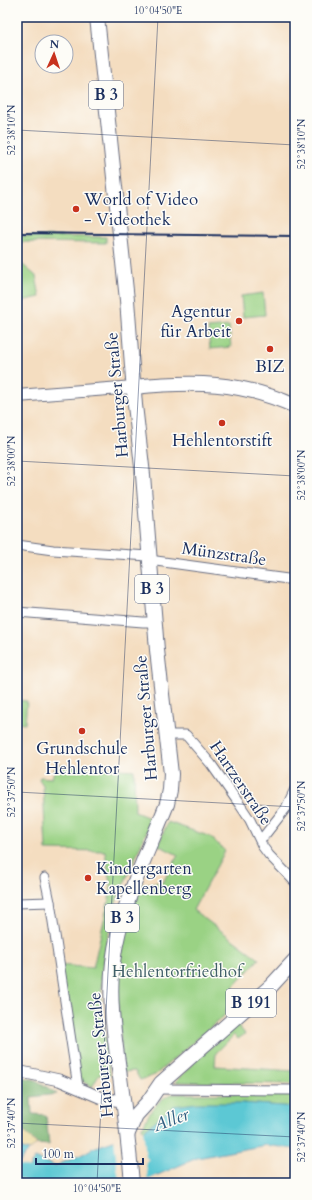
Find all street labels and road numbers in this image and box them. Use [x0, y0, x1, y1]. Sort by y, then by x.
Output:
road number: B 3 [89, 81, 123, 109]
street label: Harburger Straße [100, 331, 134, 459]
street label: Münzstraße [180, 537, 268, 571]
road number: B 3 [135, 575, 169, 603]
street label: Harburger Straße [129, 654, 163, 782]
street label: Hartzerstraße [204, 736, 278, 830]
road number: B 3 [105, 904, 139, 932]
road number: B 191 [226, 989, 276, 1017]
street label: Harburger Straße [83, 991, 119, 1119]

